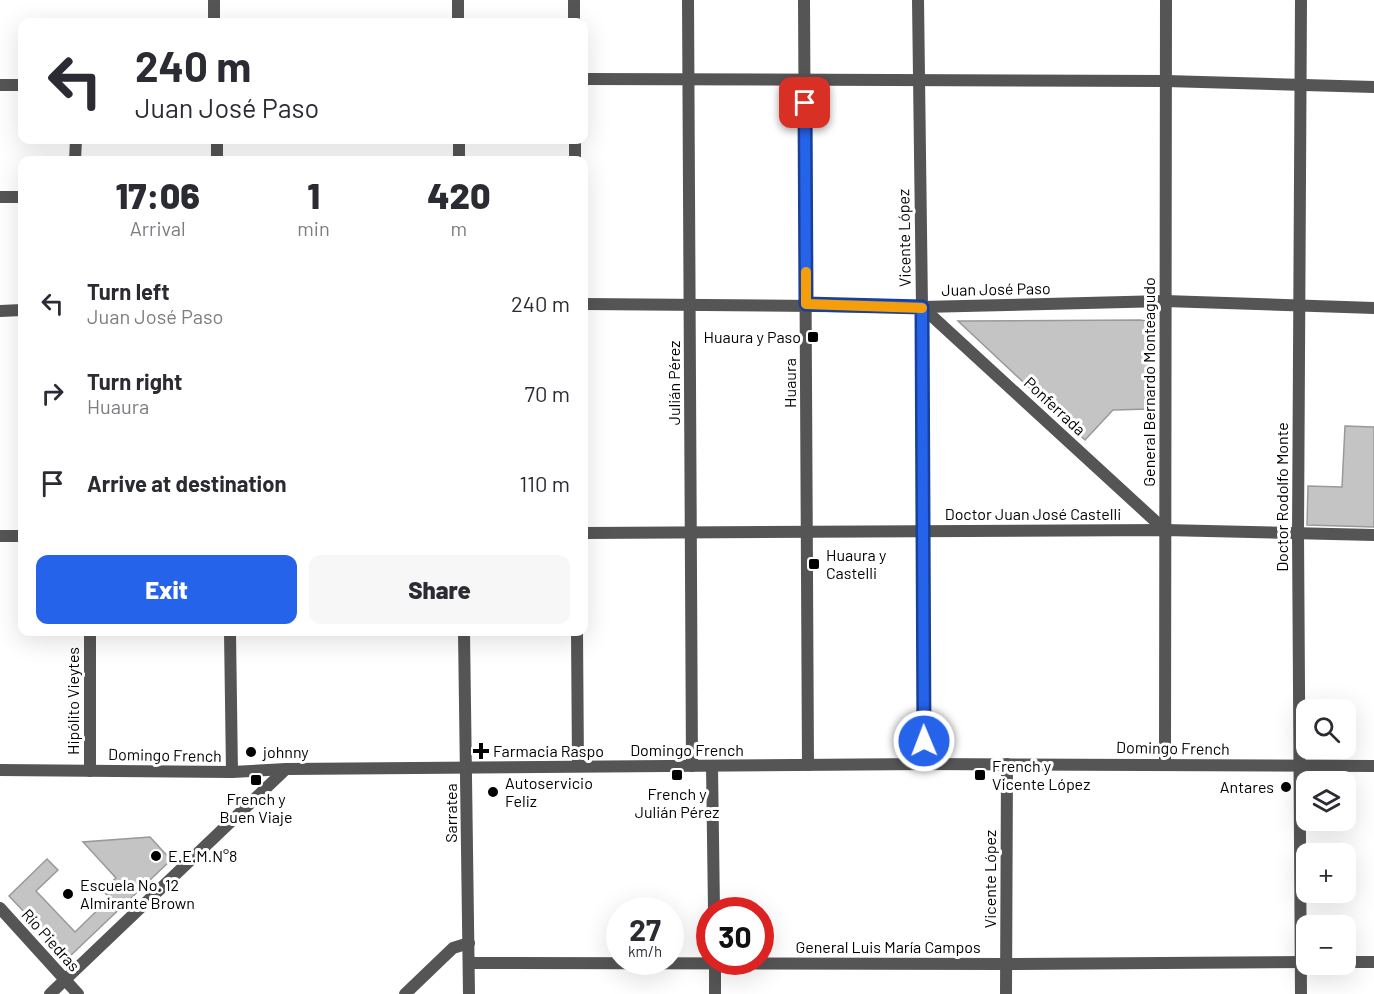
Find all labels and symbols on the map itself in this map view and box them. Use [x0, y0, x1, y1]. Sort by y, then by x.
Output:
pin [779, 77, 830, 128]
street label: Vicente López [893, 189, 914, 287]
street label: General Bernardo Monteagudo [1139, 277, 1158, 487]
street label: Juan José Paso [941, 278, 1051, 299]
place label: Huaura y Paso [703, 327, 801, 346]
marker: Huaura y Paso [806, 330, 820, 344]
street label: Julián Pérez [664, 341, 683, 425]
street label: Huaura [780, 358, 799, 408]
street label: Ponferrada [1021, 373, 1090, 439]
street label: Doctor Rodolfo Monte [1272, 422, 1291, 572]
street label: Doctor Juan José Castelli [945, 504, 1121, 523]
place label: Huaura y Castelli [826, 545, 887, 582]
marker: Huaura y Castelli [807, 557, 821, 571]
street label: Hipólito Vieytes [63, 647, 82, 755]
position arrow [892, 709, 956, 773]
street label: Domingo French [1116, 737, 1230, 758]
street label: Domingo French [630, 740, 744, 759]
place label: Farmacia Raspo [493, 741, 604, 760]
place label: johnny [262, 742, 309, 761]
street label: Domingo French [108, 744, 222, 765]
marker: Farmacia Raspo [474, 744, 488, 758]
marker: johnny [244, 745, 258, 759]
place label: French y Vicente López [992, 756, 1090, 793]
marker: French y Julián Pérez [670, 768, 684, 782]
marker: French y Vicente López [973, 768, 987, 782]
marker: French y Buen Viaje [249, 773, 263, 787]
place label: Autoservicio Feliz [505, 773, 593, 810]
place label: Antares [1220, 777, 1274, 796]
marker: Antares [1279, 780, 1293, 794]
street label: Sarratea [441, 783, 460, 843]
place label: French y Julián Pérez [635, 784, 719, 821]
marker: Autoservicio Feliz [486, 785, 500, 799]
place label: French y Buen Viaje [220, 789, 292, 826]
street label: Vicente López [980, 830, 999, 928]
place label: E.E.M.N°8 [168, 846, 237, 865]
marker: E.E.M.N°8 [149, 849, 163, 863]
place label: Escuela No. 12 Almirante Brown [80, 875, 195, 912]
marker: Escuela No. 12 Almirante Brown [61, 887, 75, 901]
speed limit sign: 30 [696, 897, 774, 975]
street label: Río Piedras [18, 904, 84, 975]
street label: General Luis María Campos [795, 937, 981, 956]

